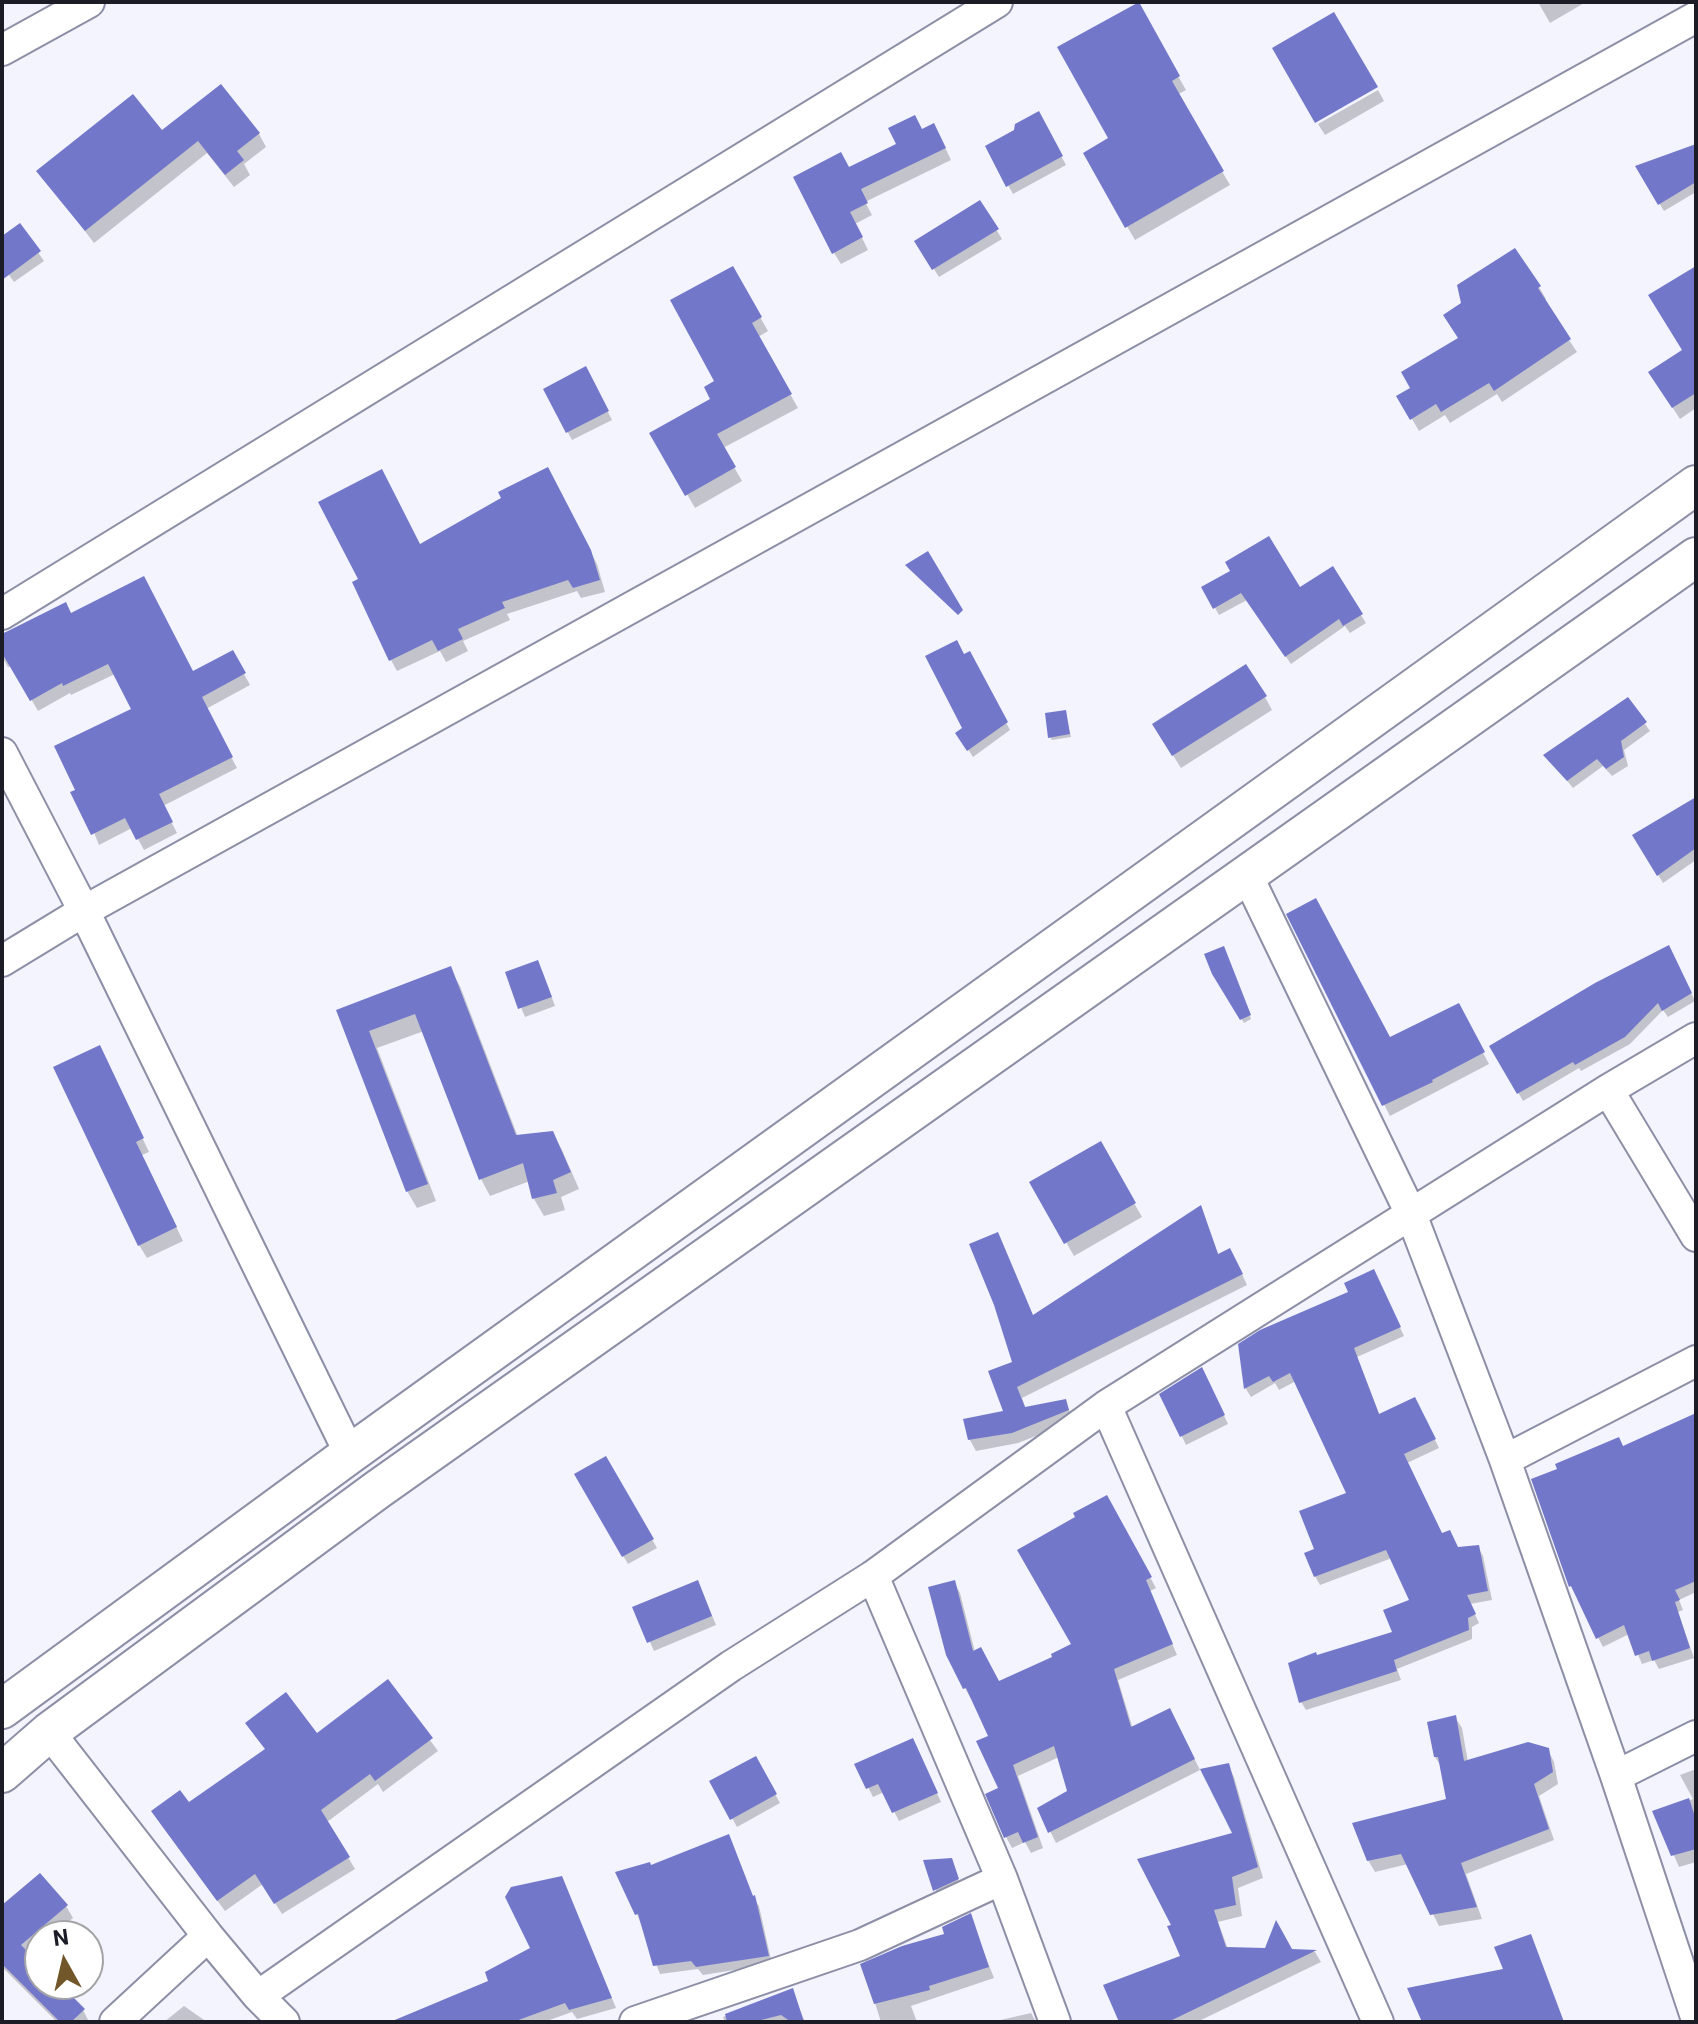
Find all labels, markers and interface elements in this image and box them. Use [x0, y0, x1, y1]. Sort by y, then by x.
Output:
north arrow [24, 1920, 104, 2000]
text: N [51, 1924, 70, 1951]

